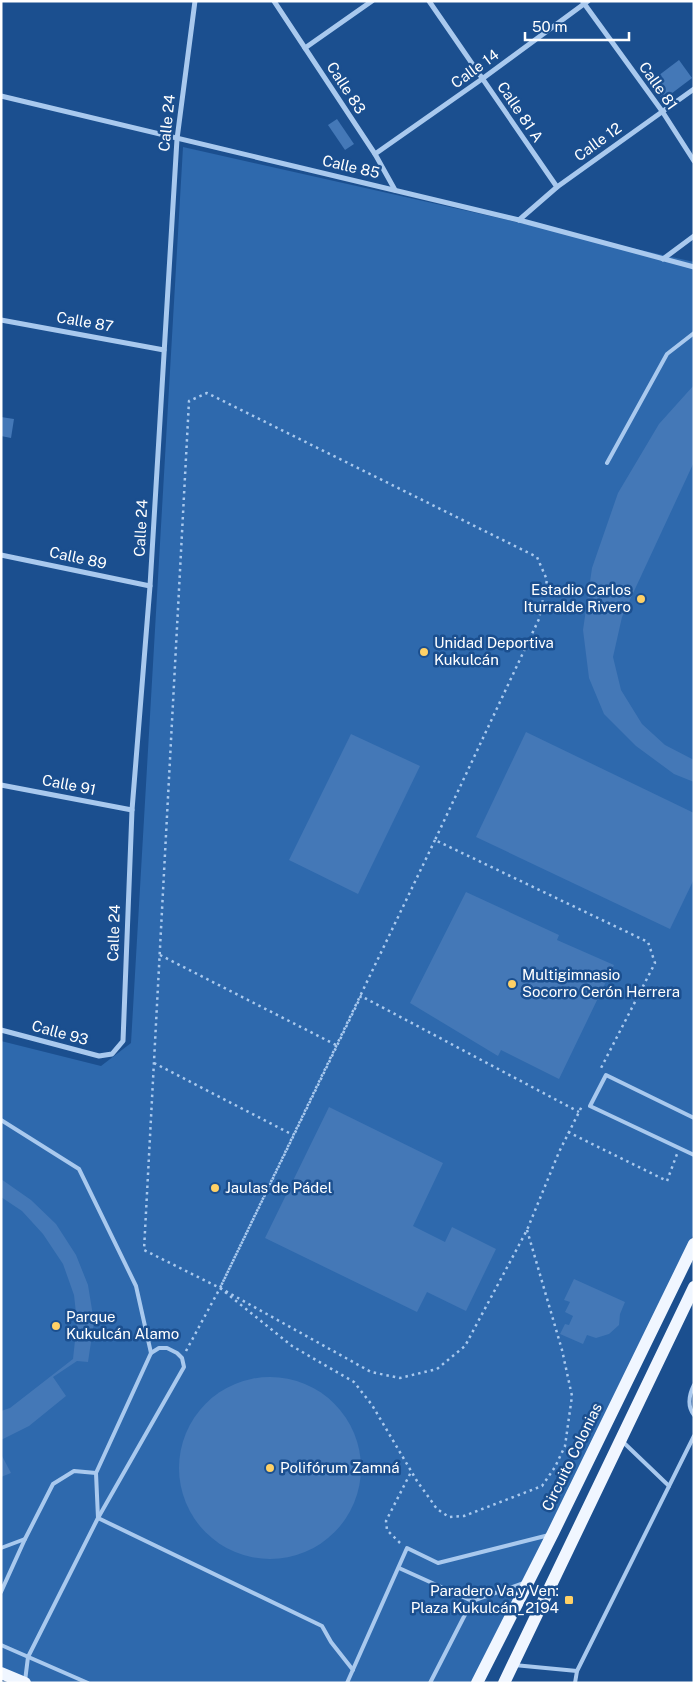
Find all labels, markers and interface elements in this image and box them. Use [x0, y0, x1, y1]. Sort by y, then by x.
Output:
scale bar [525, 10, 629, 42]
text: 50 m [532, 18, 567, 35]
street label: Calle 14 [448, 46, 502, 92]
street label: Calle 81 [636, 58, 681, 113]
street label: Calle 83 [323, 59, 369, 117]
street label: Calle 81 A [494, 78, 547, 145]
street label: Calle 24 [155, 94, 178, 152]
street label: Calle 12 [571, 119, 625, 164]
street label: Calle 85 [321, 152, 381, 181]
street label: Calle 87 [55, 308, 115, 335]
street label: Calle 24 [131, 499, 150, 557]
street label: Calle 89 [48, 543, 108, 572]
place label: Estadio Carlos Iturralde Rivero [523, 581, 631, 615]
marker: Estadio Carlos Iturralde Rivero [635, 593, 647, 605]
place label: Unidad Deportiva Kukulcán [434, 634, 554, 668]
marker: Unidad Deportiva Kukulcán [418, 646, 430, 658]
street label: Calle 91 [41, 771, 97, 798]
street label: Calle 24 [104, 904, 123, 962]
place label: Multigimnasio Socorro Cerón Herrera [522, 966, 680, 1000]
marker: Multigimnasio Socorro Cerón Herrera [506, 978, 518, 990]
street label: Calle 93 [30, 1017, 90, 1048]
place label: Jaulas de Pádel [225, 1179, 332, 1196]
marker: Jaulas de Pádel [209, 1182, 221, 1194]
place label: Parque Kukulcán Alamo [66, 1308, 179, 1342]
marker: Parque Kukulcán Alamo [50, 1320, 62, 1332]
street label: Circuito Colonias [538, 1400, 605, 1513]
place label: Polifórum Zamná [280, 1459, 400, 1476]
marker: Polifórum Zamná [264, 1462, 276, 1474]
place label: Paradero Va y Ven: Plaza Kukulcán_2194 [411, 1582, 559, 1616]
marker: Paradero Va y Ven: Plaza Kukulcán_2194 [563, 1594, 575, 1606]

